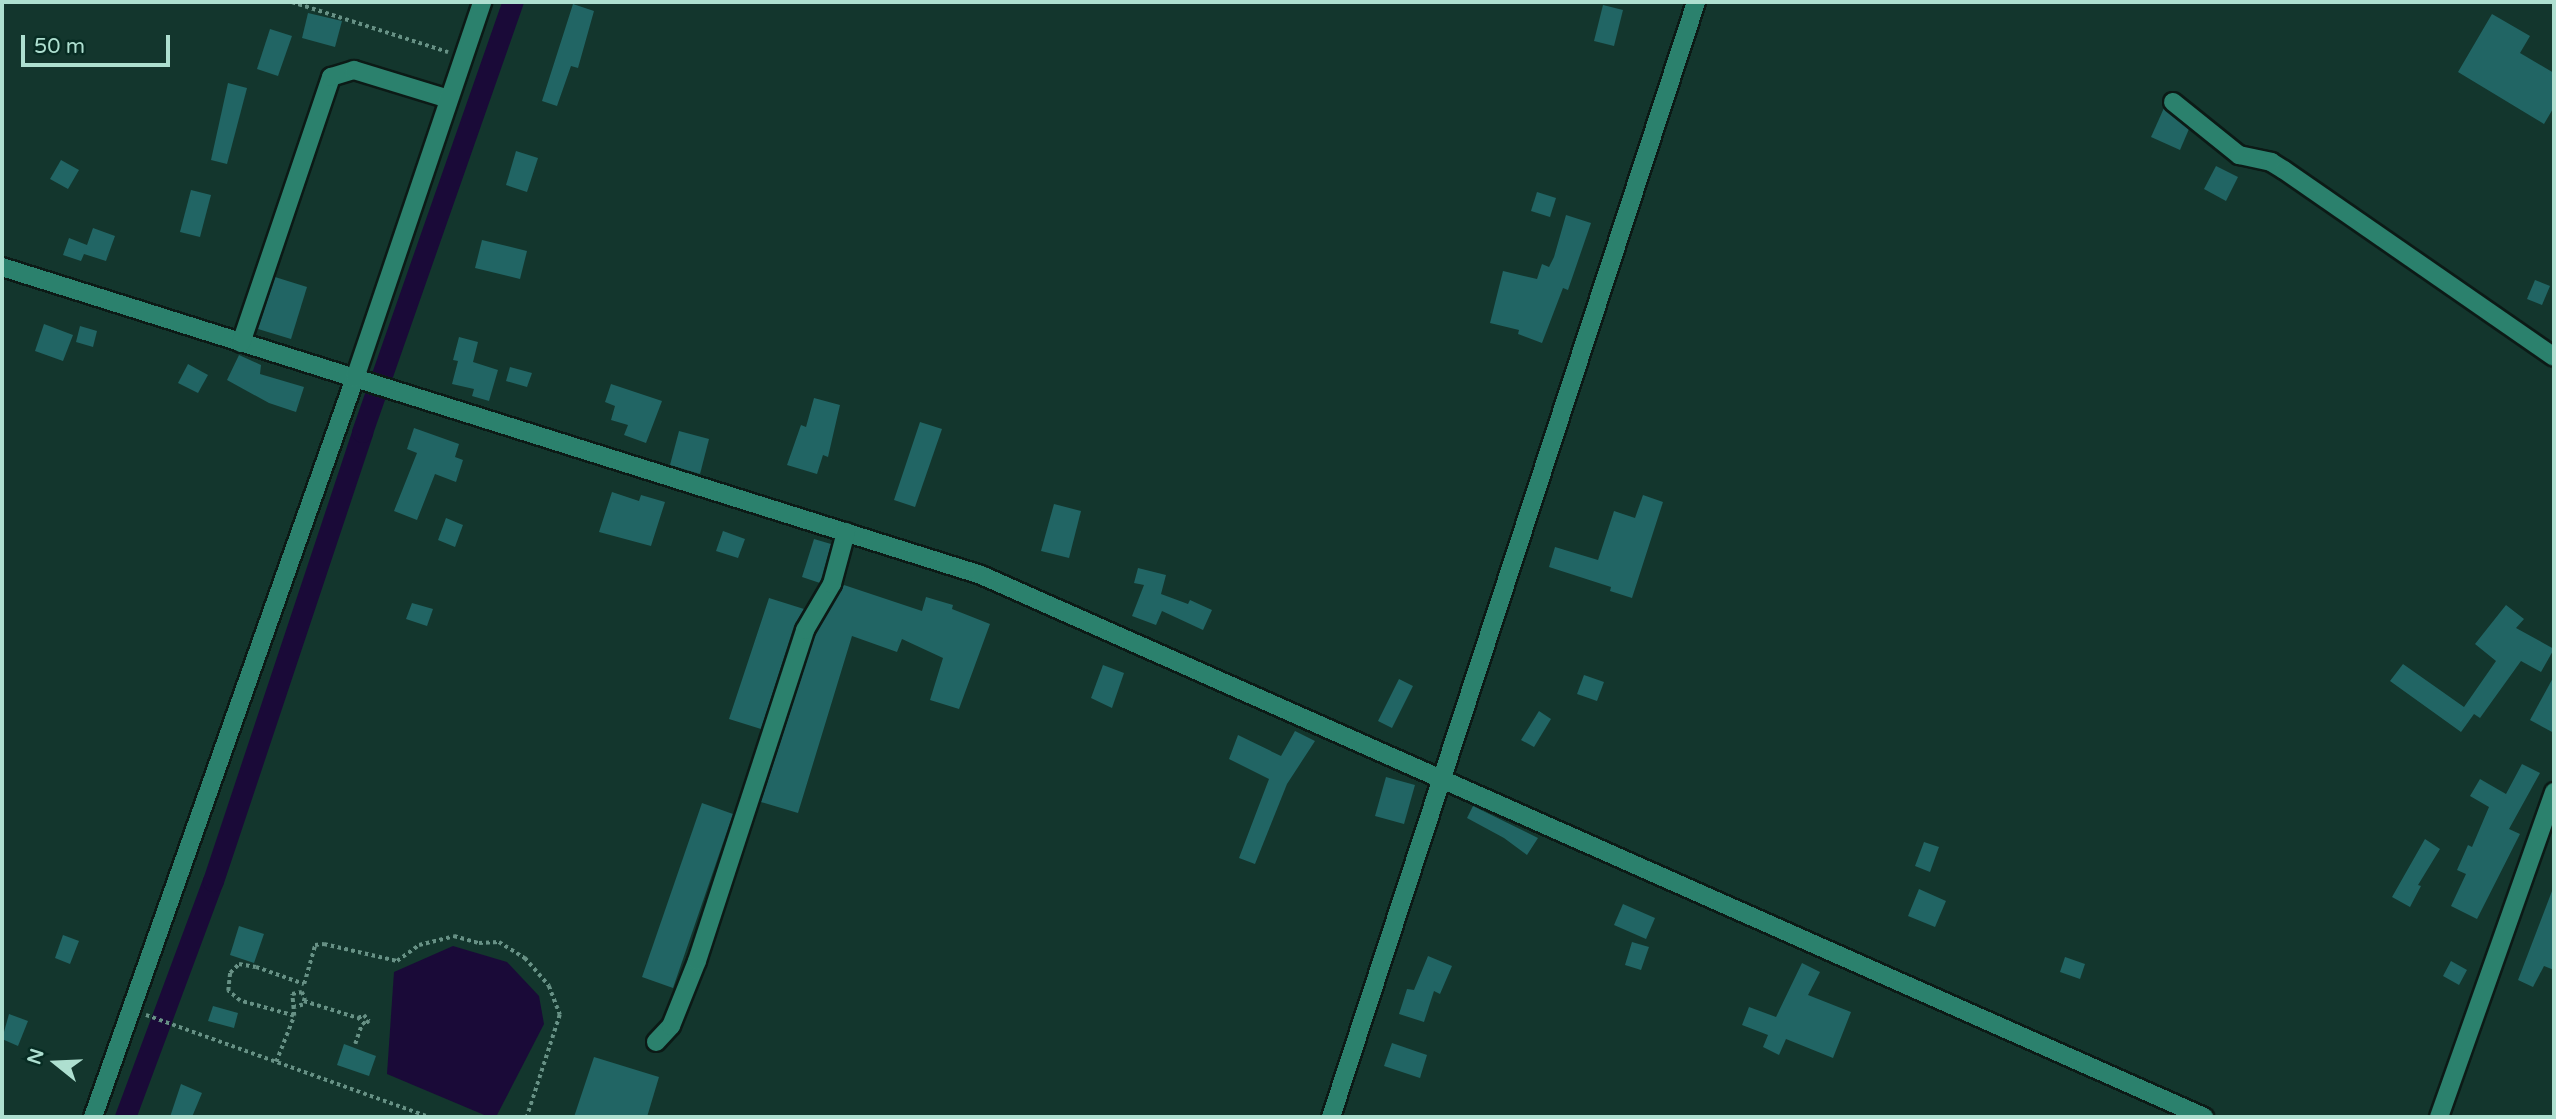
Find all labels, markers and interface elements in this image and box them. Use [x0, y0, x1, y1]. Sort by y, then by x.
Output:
scale bar [24, 21, 173, 65]
text: 50 m [34, 34, 85, 59]
north arrow [21, 1028, 91, 1098]
text: N [23, 1046, 49, 1067]

